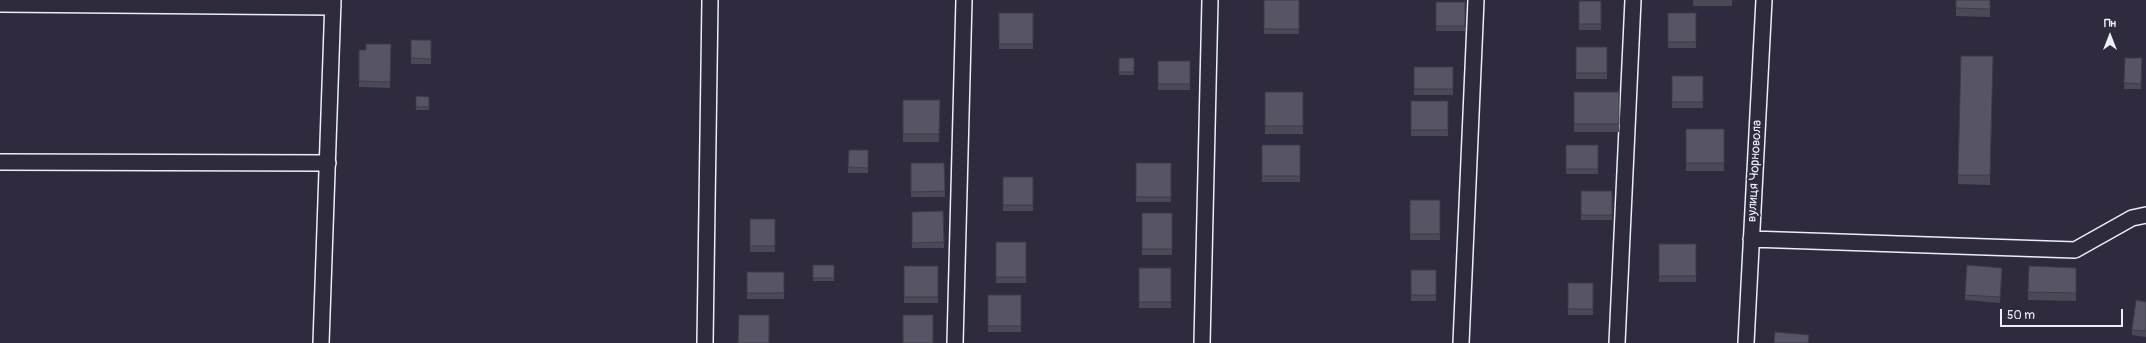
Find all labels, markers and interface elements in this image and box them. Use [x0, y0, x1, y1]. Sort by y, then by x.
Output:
north arrow [2090, 16, 2130, 56]
text: Пн [2104, 17, 2116, 30]
street label: вулиця Чорновола [1745, 120, 1765, 222]
scale bar [2002, 301, 2125, 327]
text: 50 m [2007, 308, 2035, 323]

